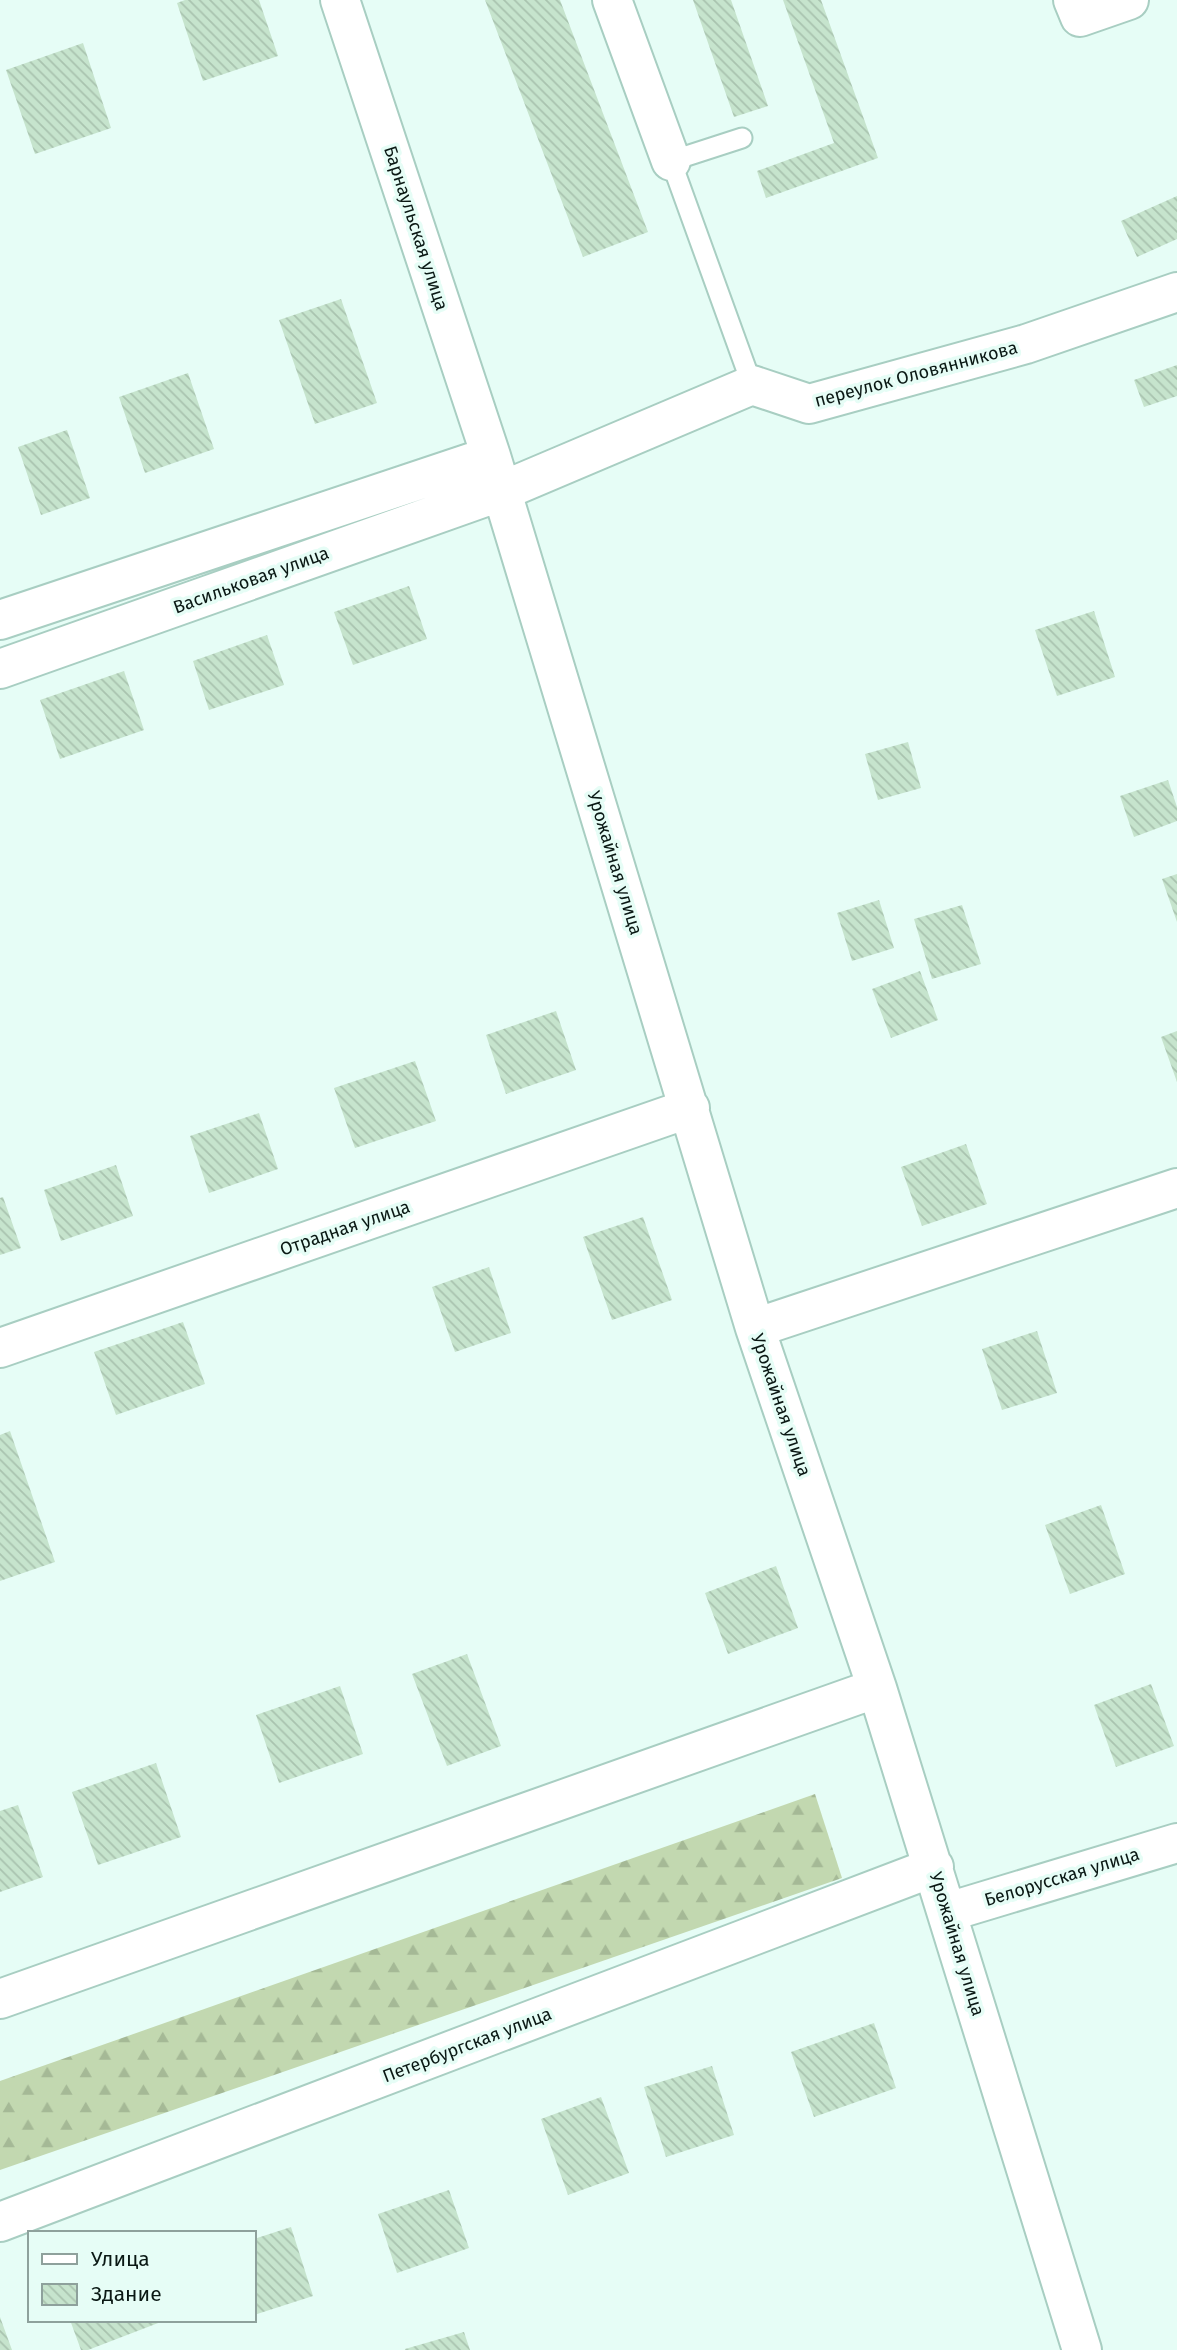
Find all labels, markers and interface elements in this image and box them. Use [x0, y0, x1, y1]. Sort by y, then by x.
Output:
street label: Барнаульская улица [379, 143, 453, 313]
street label: переулок Оловянникова [812, 336, 1020, 412]
street label: Васильковая улица [170, 542, 332, 618]
street label: Урожайная улица [583, 788, 647, 938]
street label: Отрадная улица [277, 1195, 413, 1261]
street label: Урожайная улица [746, 1331, 816, 1479]
street label: Белорусская улица [982, 1843, 1142, 1911]
street label: Урожайная улица [925, 1869, 989, 2019]
street label: Петербургская улица [379, 2003, 555, 2087]
legend [28, 2231, 256, 2322]
text: Улица [91, 2246, 150, 2272]
text: Здание [91, 2281, 162, 2307]

